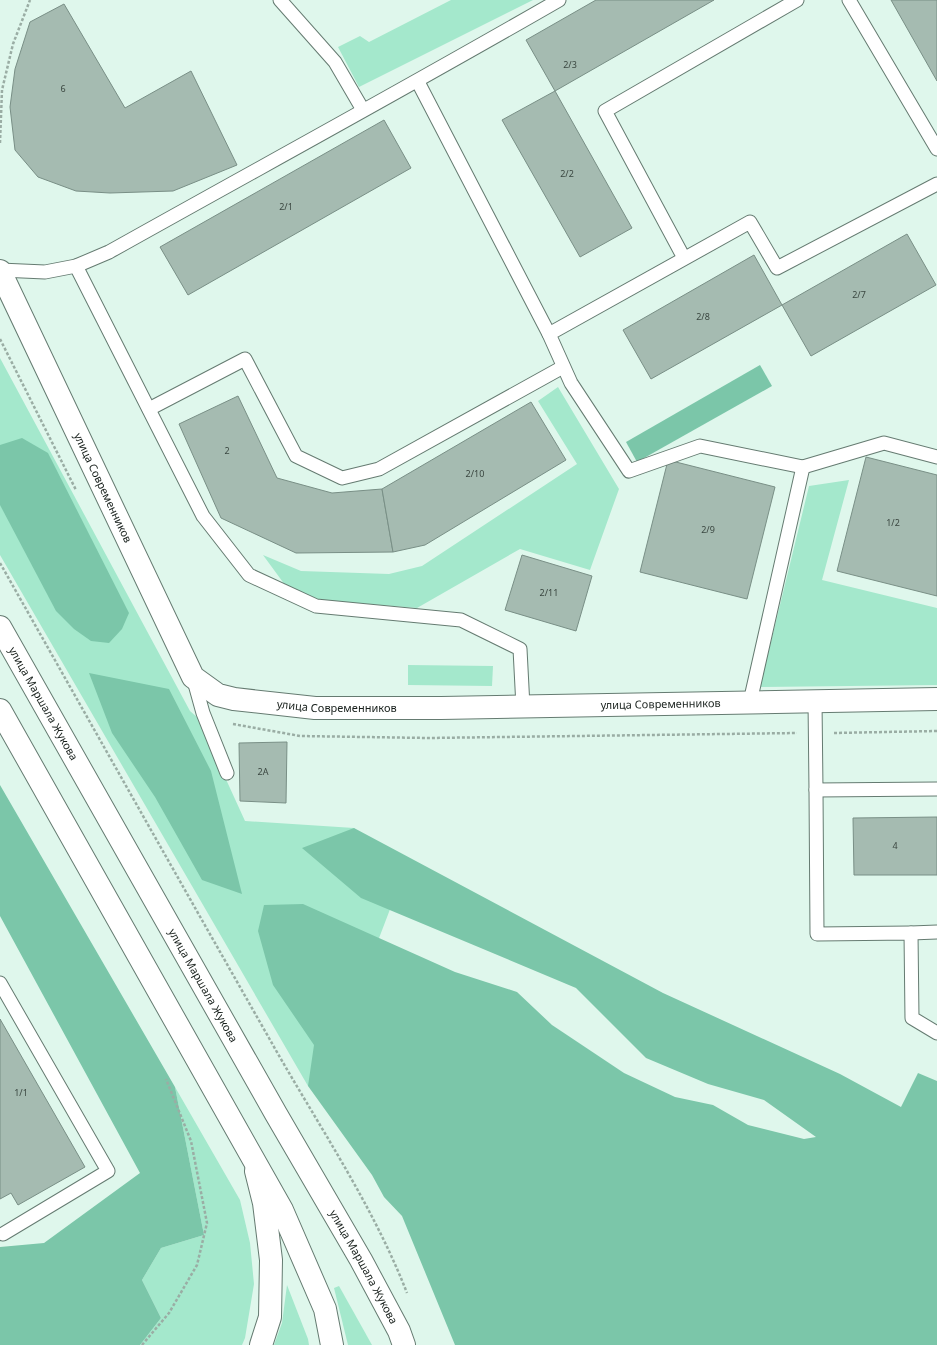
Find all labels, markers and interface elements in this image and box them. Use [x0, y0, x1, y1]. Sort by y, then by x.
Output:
house number: 2/3 [563, 58, 577, 71]
house number: 6 [60, 82, 66, 95]
house number: 2/2 [560, 167, 574, 180]
house number: 2/1 [279, 200, 293, 213]
house number: 2/7 [852, 288, 866, 301]
house number: 2/8 [696, 310, 710, 323]
street label: улица Современников [71, 430, 136, 545]
house number: 2 [224, 444, 230, 457]
house number: 2/10 [466, 467, 484, 480]
house number: 1/2 [886, 516, 900, 529]
house number: 2/9 [701, 523, 715, 536]
house number: 2/11 [540, 586, 558, 599]
street label: улица Маршала Жукова [6, 644, 82, 763]
street label: улица Современников [601, 695, 721, 712]
street label: улица Современников [276, 696, 397, 715]
house number: 2А [258, 765, 269, 778]
house number: 4 [892, 839, 898, 852]
street label: улица Маршала Жукова [165, 926, 242, 1045]
house number: 1/1 [14, 1086, 28, 1099]
street label: улица Маршала Жукова [326, 1207, 402, 1326]

